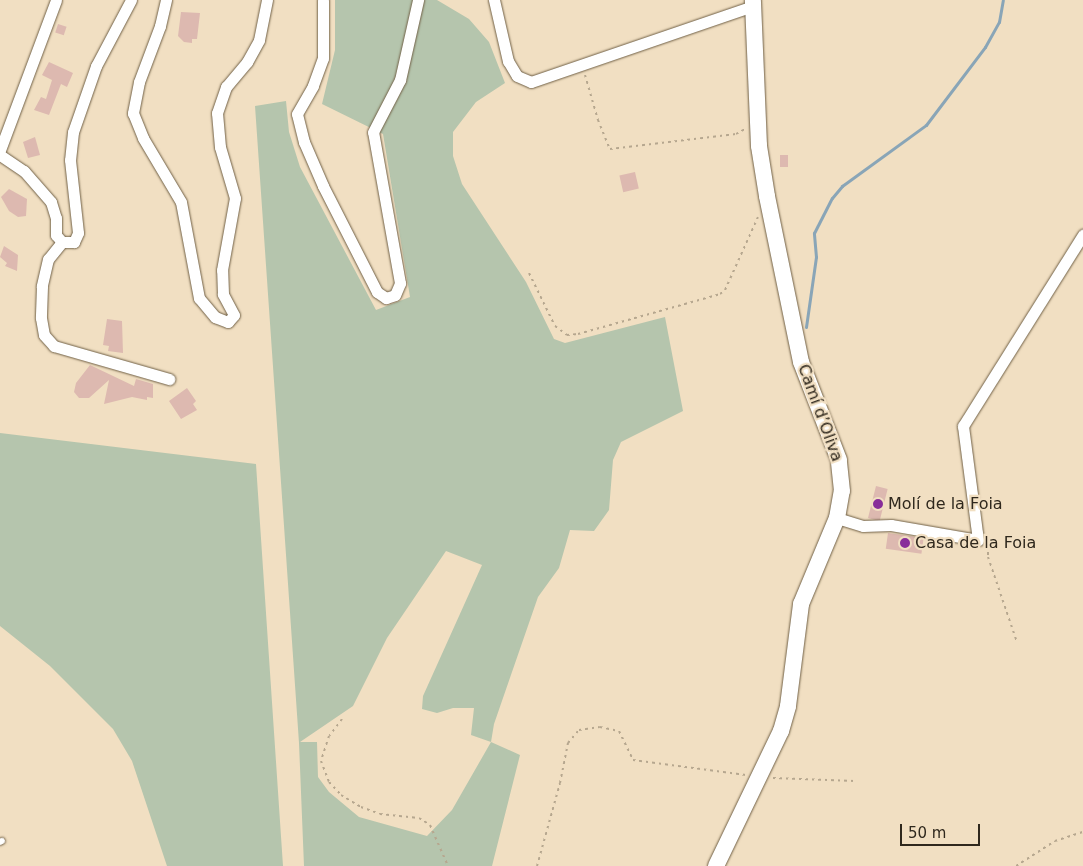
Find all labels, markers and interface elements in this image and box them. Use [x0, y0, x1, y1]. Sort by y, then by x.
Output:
street label: Camí d’Oliva [794, 362, 846, 464]
place label: Molí de la Foia [888, 494, 1003, 514]
marker: Molí de la Foia [872, 498, 884, 510]
place label: Casa de la Foia [915, 533, 1036, 553]
marker: Casa de la Foia [899, 537, 911, 549]
scale bar [903, 814, 983, 846]
text: 50 m [908, 824, 946, 842]

